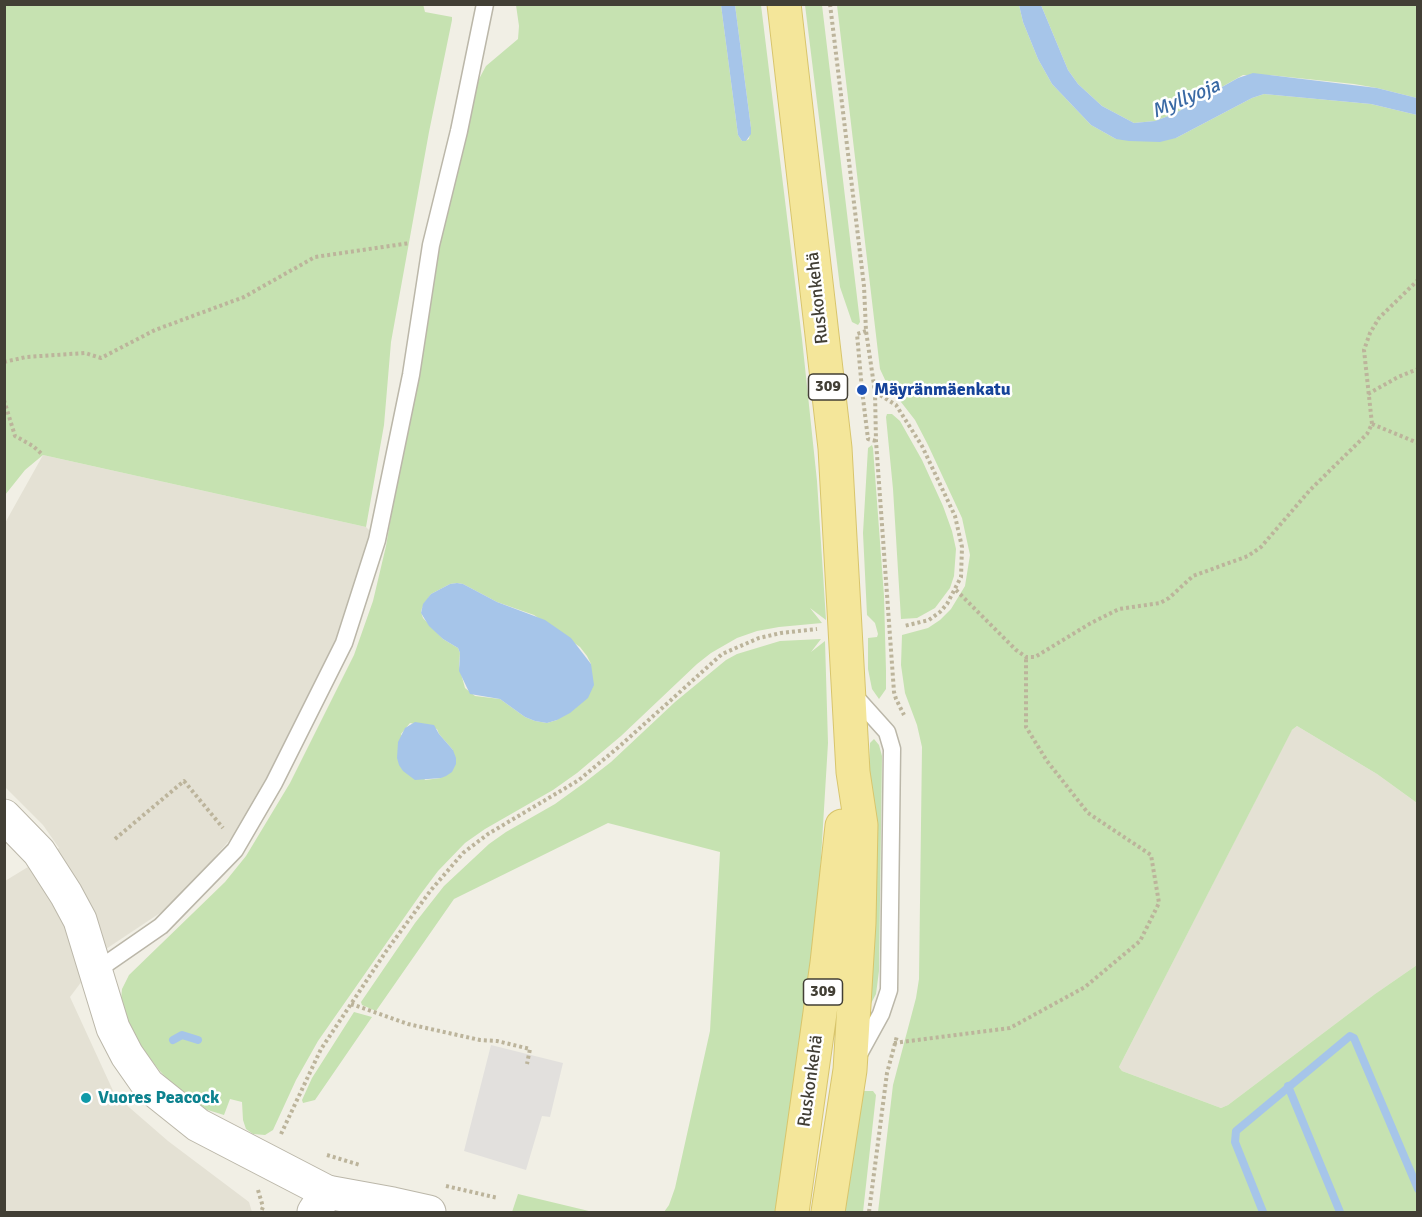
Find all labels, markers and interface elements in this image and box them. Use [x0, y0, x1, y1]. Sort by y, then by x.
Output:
water label: Myllyoja [1148, 74, 1224, 124]
street label: Ruskonkehä [802, 251, 834, 345]
road number: 309 [808, 374, 848, 400]
place label: Mäyränmäenkatu [874, 379, 1011, 401]
marker: Mäyränmäenkatu [855, 383, 869, 397]
road number: 309 [804, 979, 842, 1005]
street label: Ruskonkehä [794, 1034, 828, 1128]
place label: Vuores Peacock [98, 1087, 219, 1109]
marker: Vuores Peacock [79, 1091, 93, 1105]

